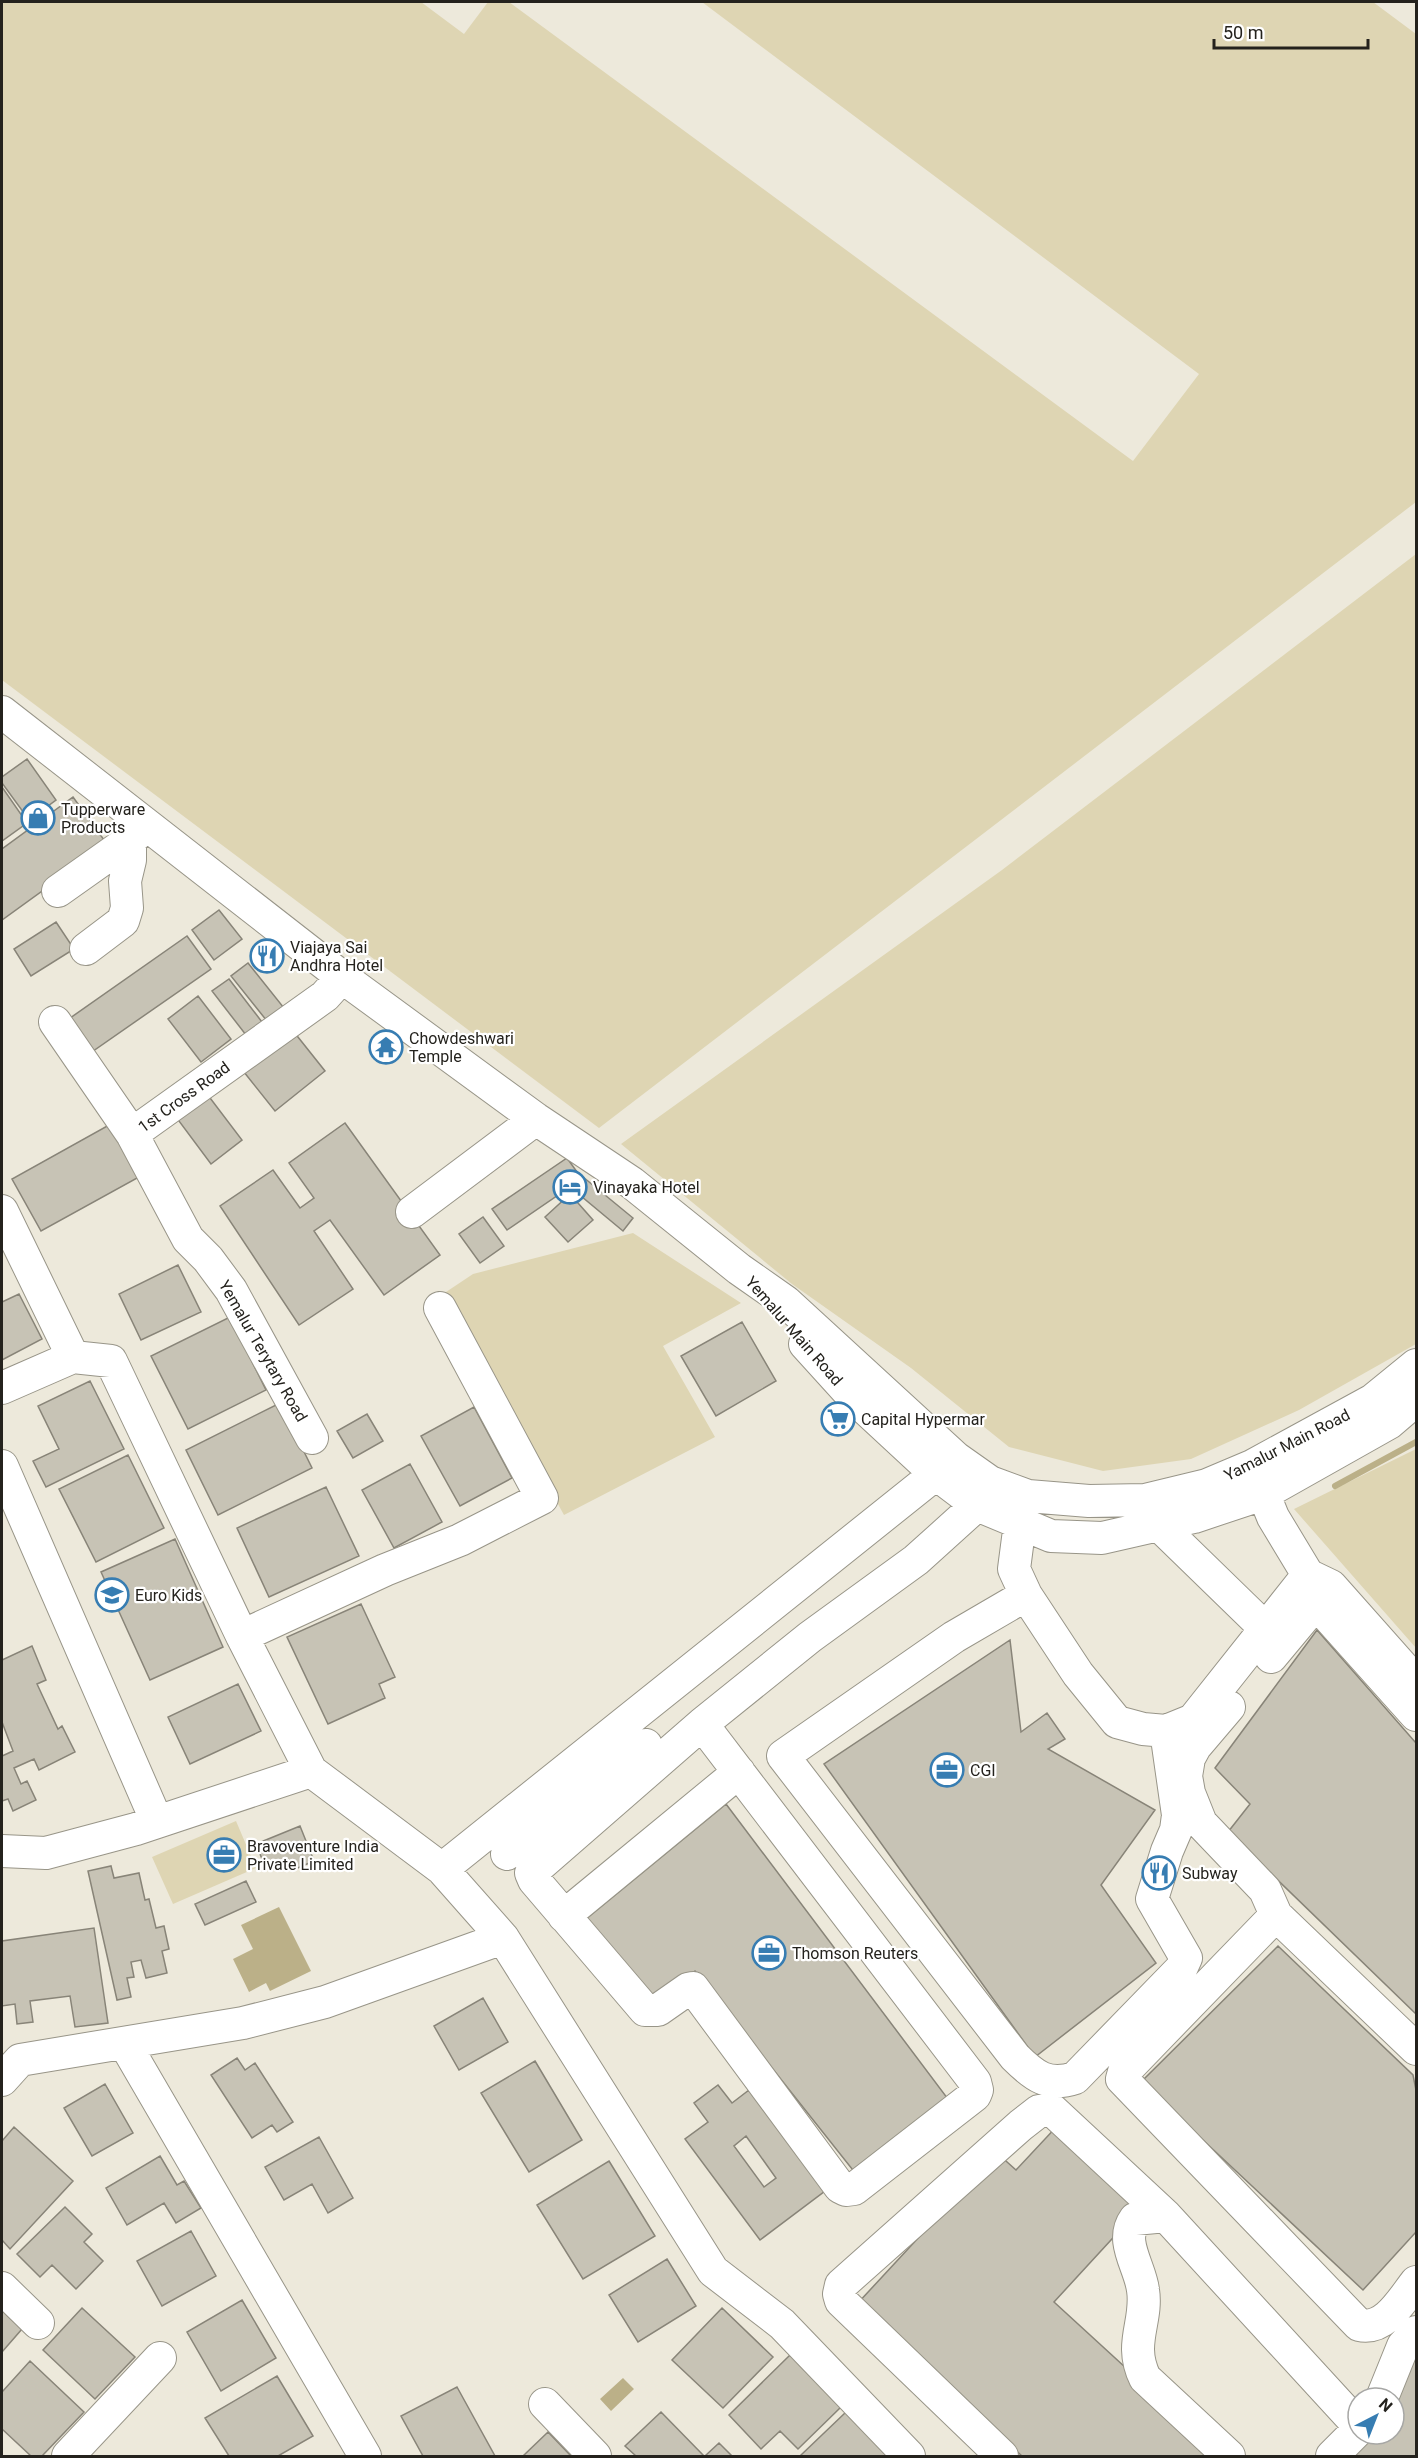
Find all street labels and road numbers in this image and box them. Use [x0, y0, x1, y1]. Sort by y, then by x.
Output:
street label: 1st Cross Road [135, 1057, 233, 1137]
street label: Yemalur Main Road [741, 1273, 847, 1389]
street label: Yemalur Terytary Road [215, 1277, 311, 1425]
street label: Yamalur Main Road [1221, 1405, 1353, 1485]

